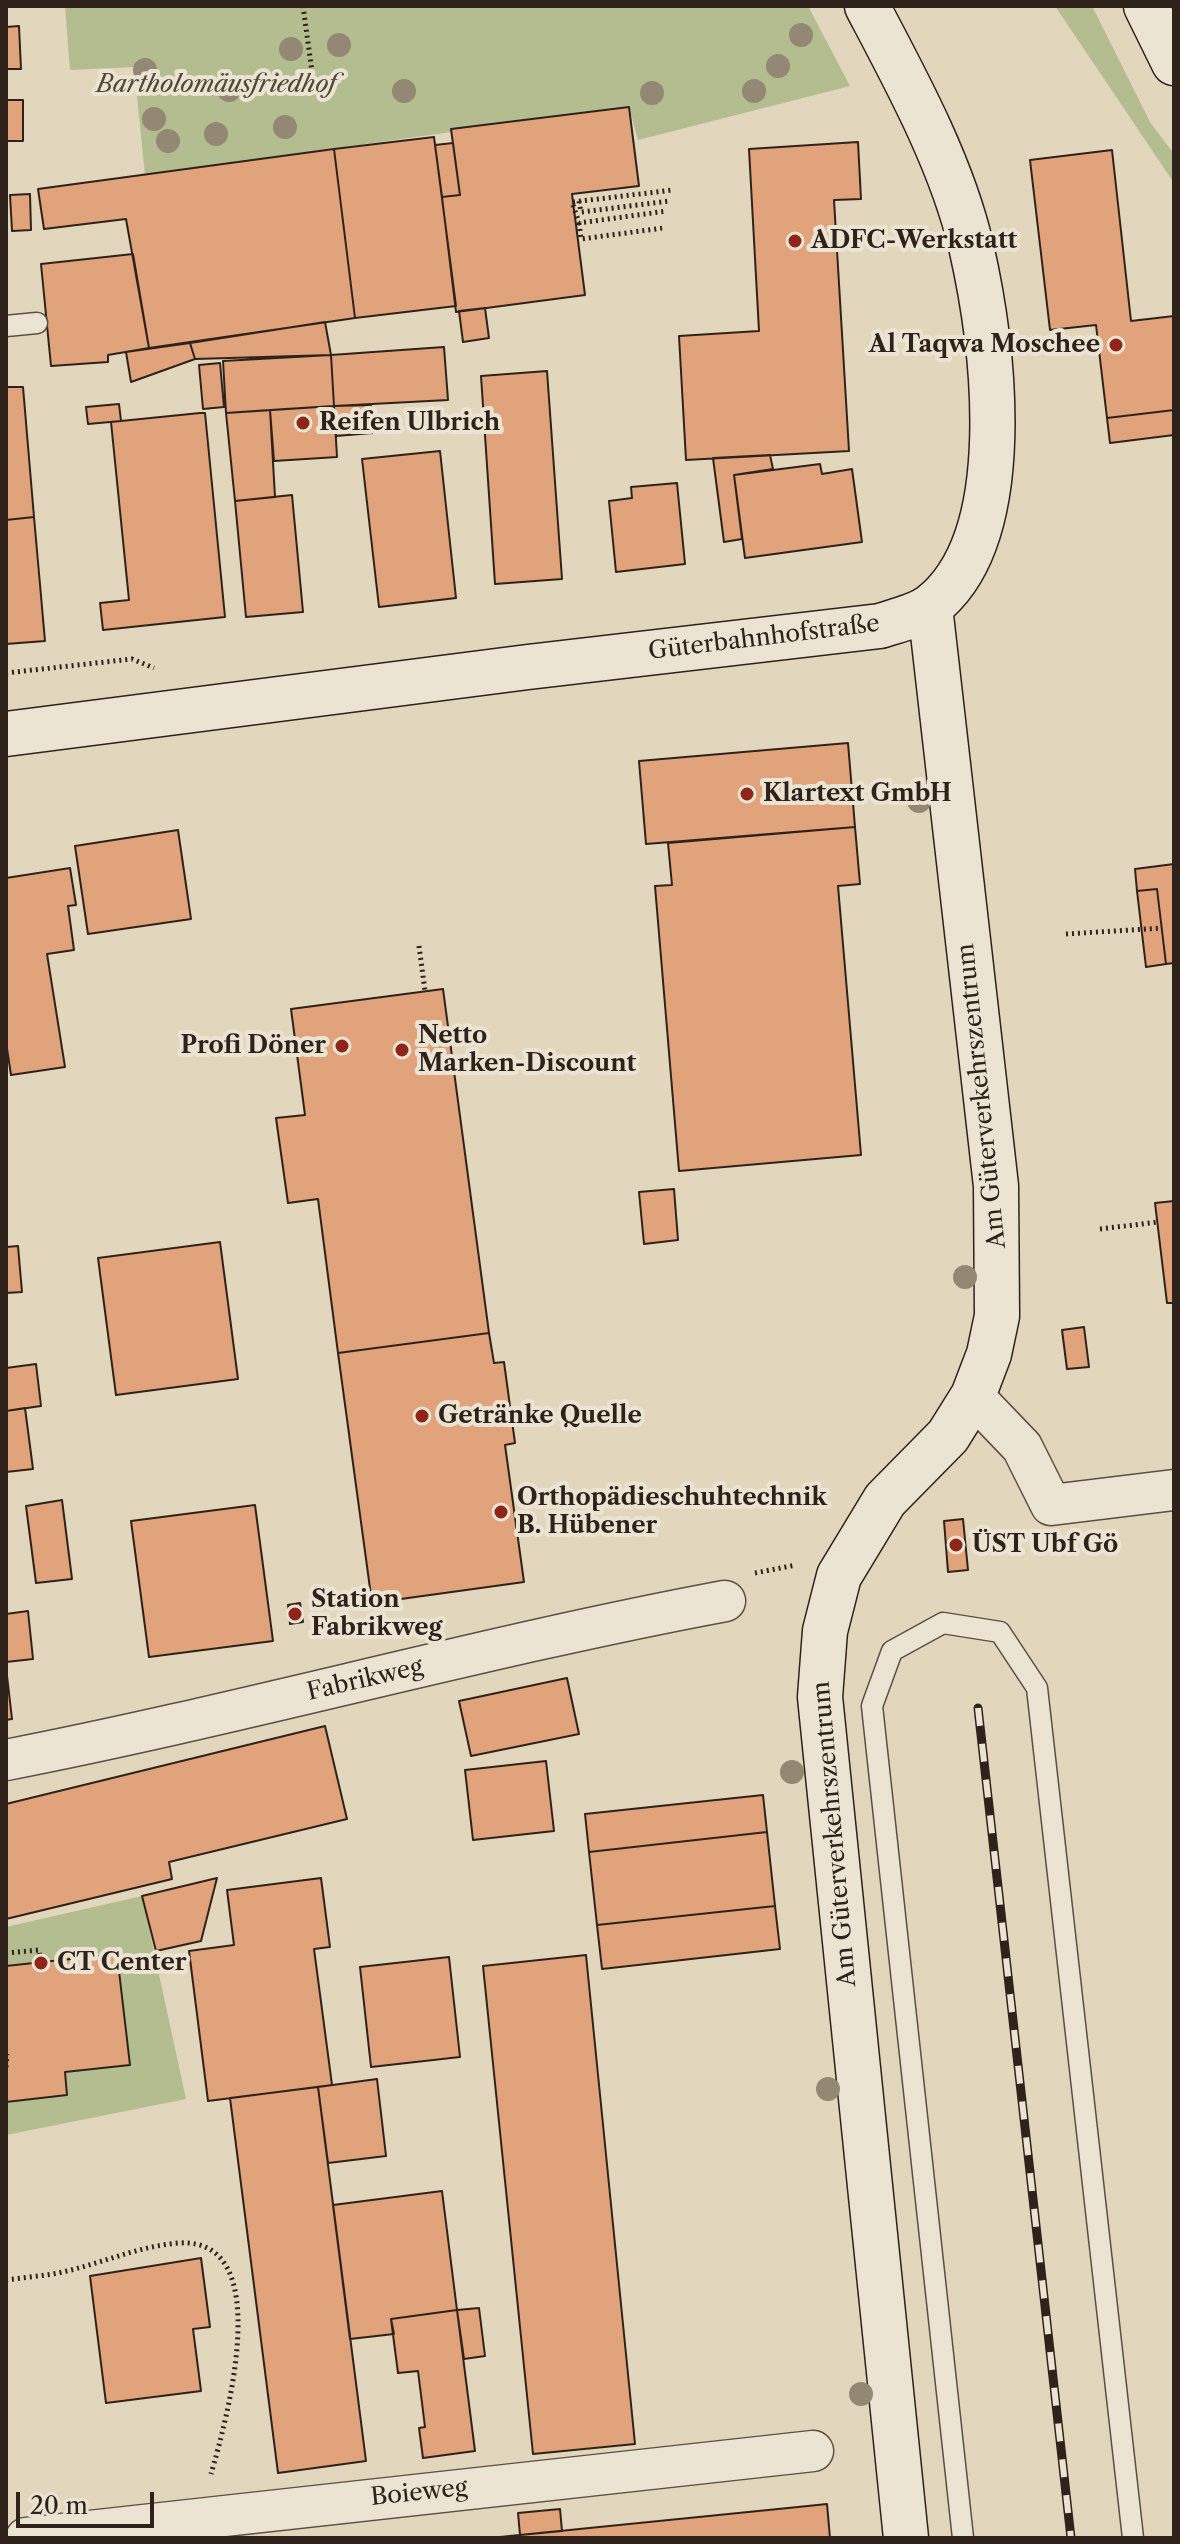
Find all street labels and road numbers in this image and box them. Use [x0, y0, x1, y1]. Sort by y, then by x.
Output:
street label: Güterbahnhofstraße [647, 610, 881, 666]
street label: Am Güterverkehrszentrum [952, 942, 1012, 1250]
street label: Fabrikweg [304, 1653, 426, 1707]
street label: Am Güterverkehrszentrum [807, 1680, 863, 1988]
street label: Boieweg [369, 2474, 469, 2512]

